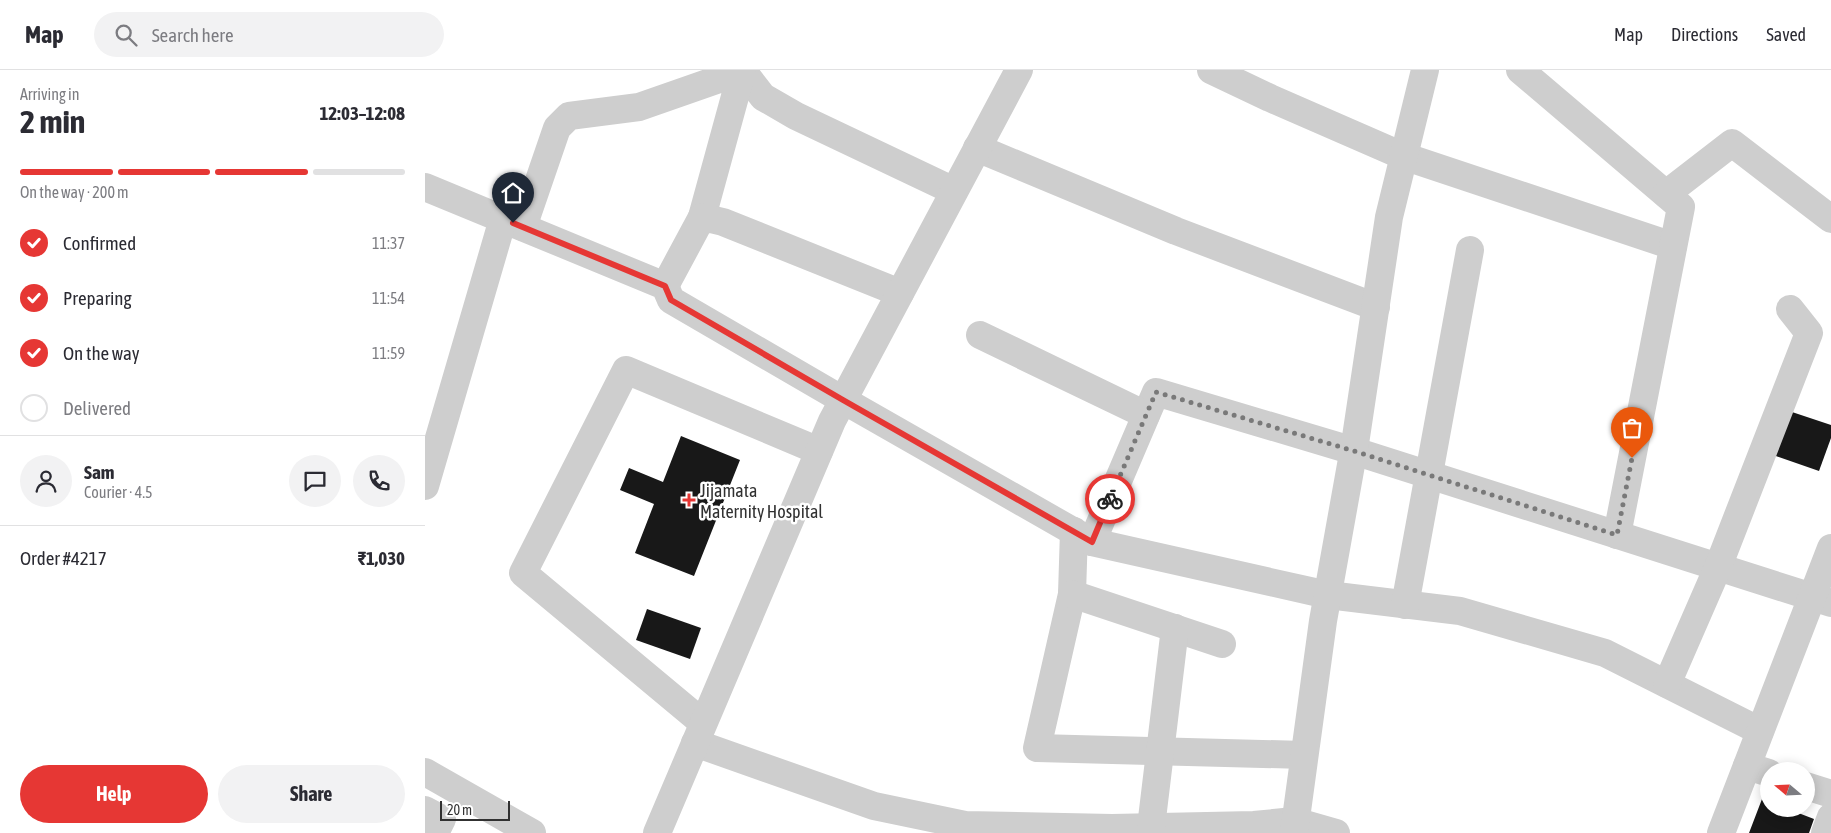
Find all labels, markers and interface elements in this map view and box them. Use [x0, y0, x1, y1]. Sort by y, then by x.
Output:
search box [94, 12, 444, 57]
text: Map [25, 21, 64, 48]
icon: search [112, 21, 140, 49]
text: Search here [152, 24, 234, 46]
text: Map [1614, 24, 1643, 45]
text: Directions [1671, 24, 1738, 45]
text: Saved [1766, 24, 1806, 45]
text: Arriving in [20, 85, 80, 103]
text: 12:03–12:08 [319, 102, 405, 124]
text: 2 min [20, 103, 85, 140]
pin [492, 172, 534, 223]
icon: home [499, 179, 527, 207]
text: On the way · 200 m [20, 183, 129, 201]
icon: check [20, 229, 48, 257]
text: Confirmed [63, 232, 136, 254]
text: 11:37 [372, 234, 405, 252]
icon: check [20, 284, 48, 312]
text: Preparing [63, 287, 132, 309]
text: 11:54 [372, 289, 405, 307]
icon: check [20, 339, 48, 367]
text: On the way [63, 342, 140, 364]
text: 11:59 [372, 344, 405, 362]
text: Delivered [63, 397, 131, 419]
pin [1611, 407, 1653, 458]
icon: bag [1618, 414, 1646, 442]
button: person [20, 455, 72, 507]
button: chat [289, 455, 341, 507]
button: phone [353, 455, 405, 507]
text: Sam [84, 461, 115, 483]
courier [1085, 474, 1135, 524]
place label: Jijamata Maternity Hospital [700, 480, 823, 522]
text: Courier · 4.5 [84, 483, 153, 501]
icon: bike [1096, 485, 1124, 513]
marker: Jijamata Maternity Hospital [682, 493, 696, 507]
text: Order #4217 [20, 547, 107, 569]
text: ₹1,030 [358, 547, 405, 569]
north arrow [1760, 762, 1815, 818]
map controls [1760, 762, 1815, 817]
button: Help [20, 765, 208, 823]
button: Share [218, 765, 405, 823]
scale bar [440, 798, 510, 821]
text: 20 m [447, 802, 472, 818]

